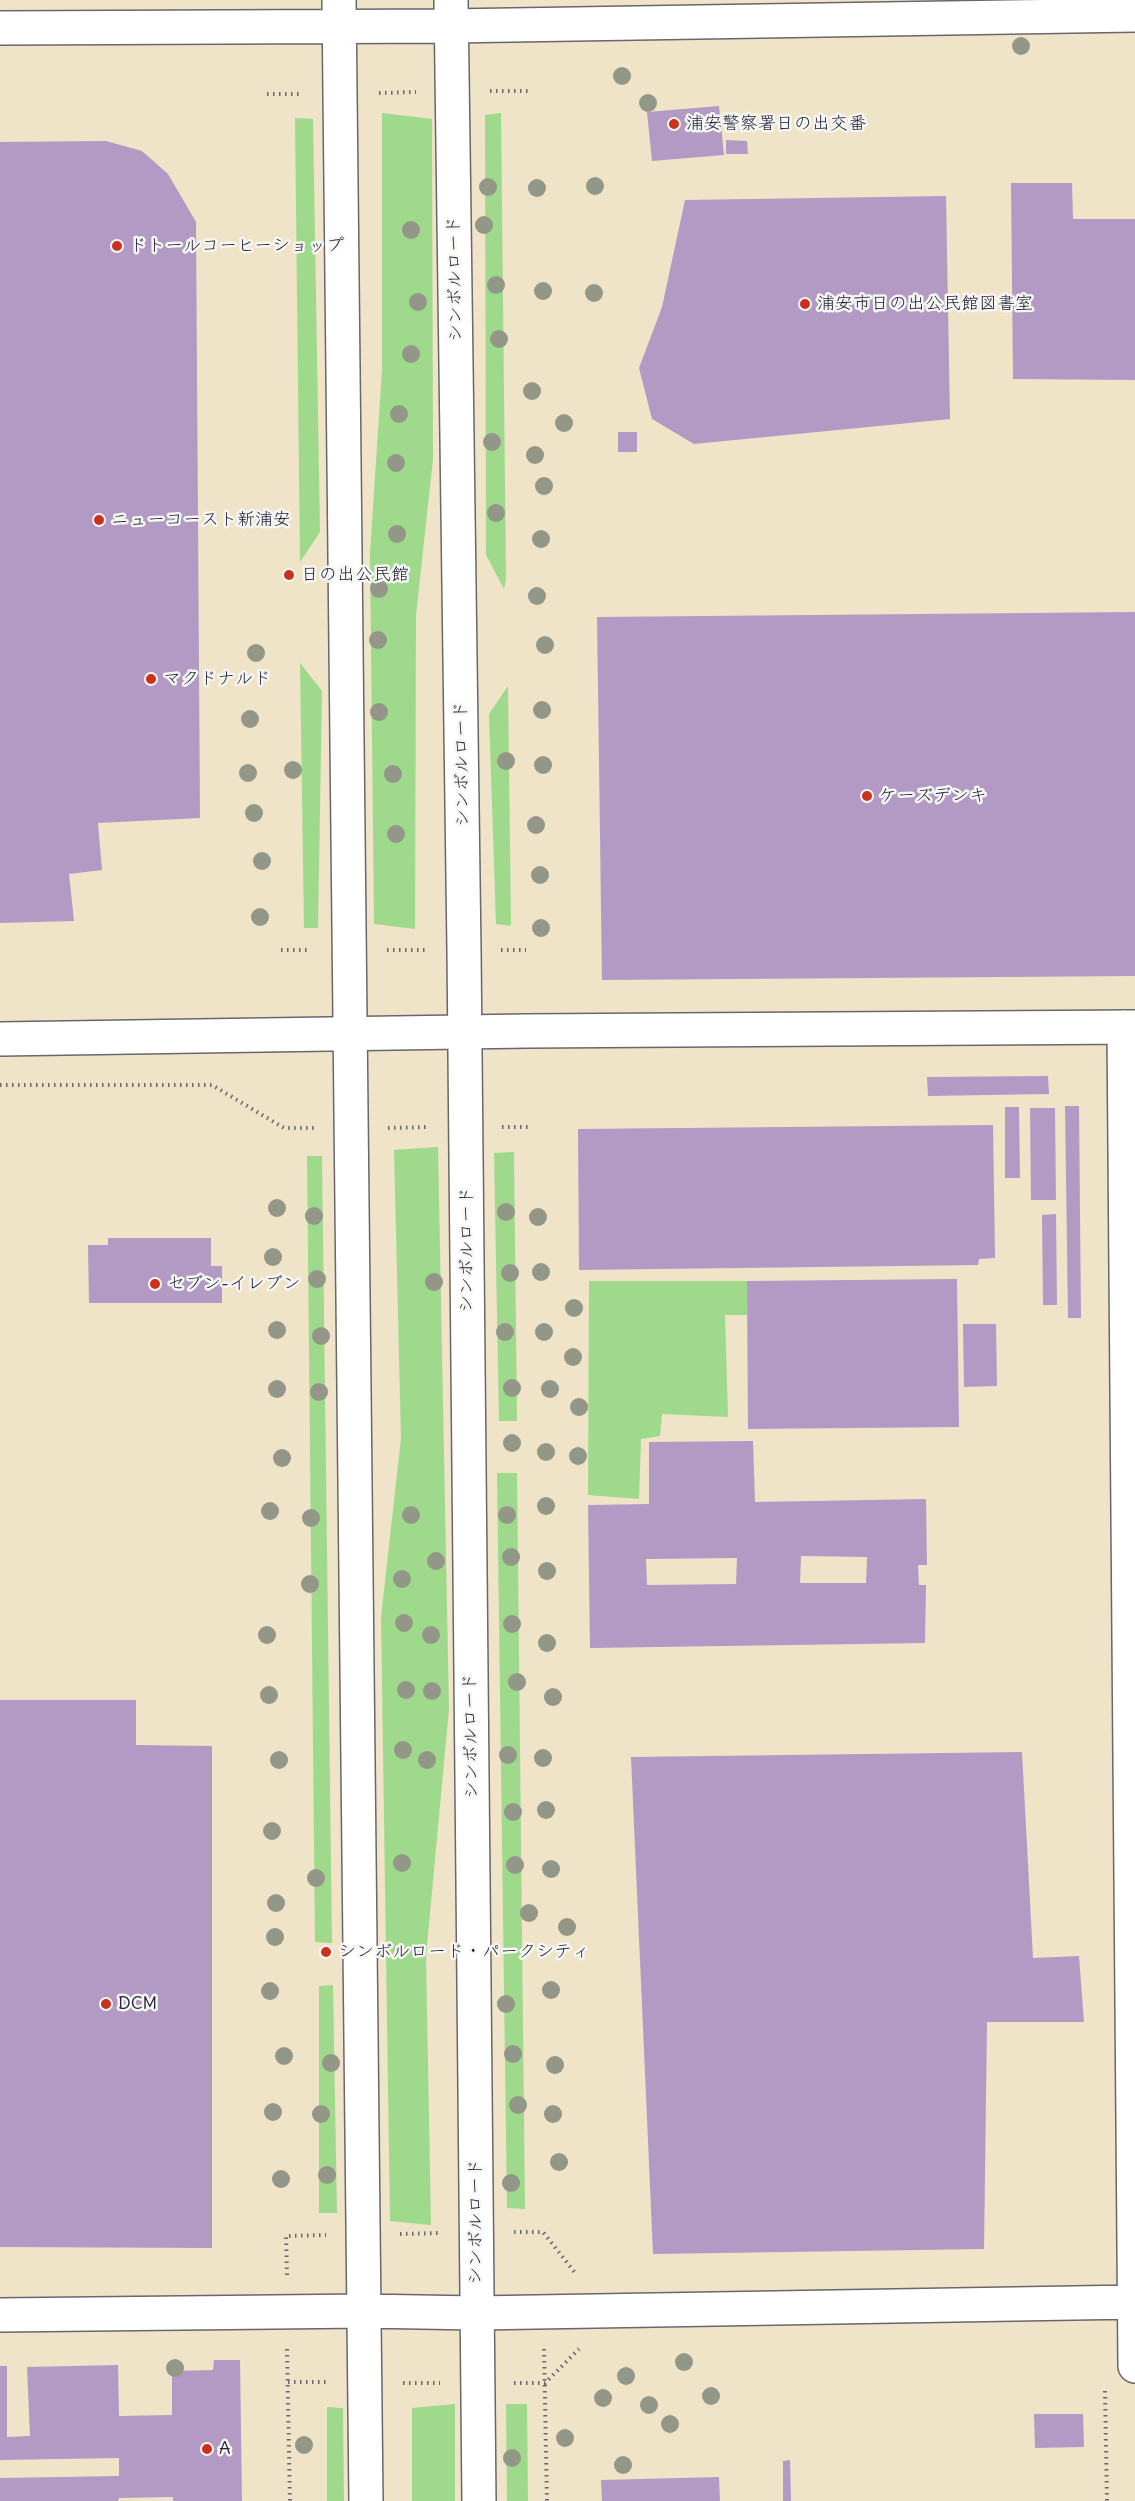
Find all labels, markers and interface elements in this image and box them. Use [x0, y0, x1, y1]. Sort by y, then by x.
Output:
place label: 浦安警察署日の出交番 [686, 113, 866, 135]
marker: 浦安警察署日の出交番 [667, 117, 681, 131]
street label: シンボルロード [443, 216, 467, 342]
place label: ドトールコーヒーショップ [129, 235, 344, 257]
marker: ドトールコーヒーショップ [110, 239, 124, 253]
place label: 浦安市日の出公民館図書室 [817, 293, 1033, 315]
marker: 浦安市日の出公民館図書室 [798, 297, 812, 311]
place label: ニューコースト新浦安 [111, 509, 291, 531]
marker: ニューコースト新浦安 [92, 513, 106, 527]
place label: 日の出公民館 [301, 564, 409, 586]
marker: 日の出公民館 [282, 568, 296, 582]
place label: マクドナルド [163, 668, 271, 690]
marker: マクドナルド [144, 672, 158, 686]
street label: シンボルロード [450, 701, 474, 827]
place label: ケーズデンキ [879, 785, 987, 807]
marker: ケーズデンキ [860, 789, 874, 803]
street label: シンボルロード [456, 1187, 478, 1313]
place label: セブン-イレブン [167, 1273, 301, 1295]
marker: セブン-イレブン [148, 1277, 162, 1291]
street label: シンボルロード [459, 1673, 483, 1799]
place label: シンボルロード・パークシティ [338, 1941, 590, 1963]
marker: シンボルロード・パークシティ [319, 1945, 333, 1959]
place label: DCM [118, 1993, 157, 2015]
marker: DCM [99, 1997, 113, 2011]
street label: シンボルロード [465, 2159, 487, 2285]
place label: A [219, 2438, 231, 2460]
marker: A [200, 2442, 214, 2456]

